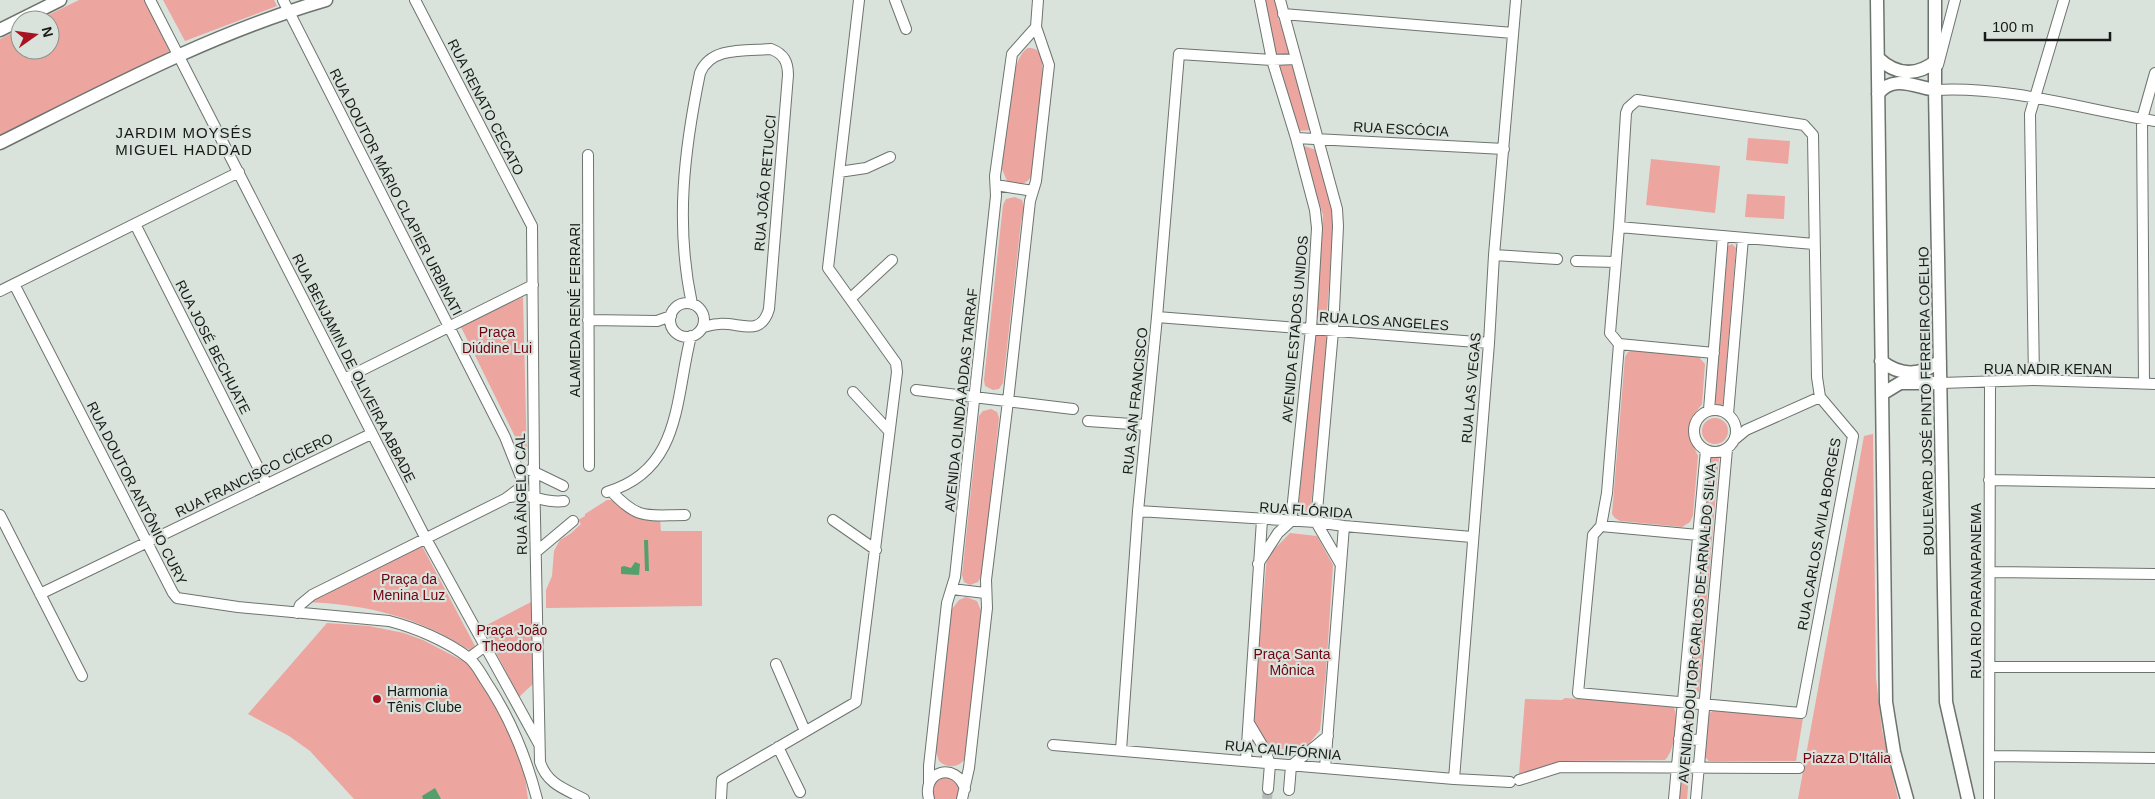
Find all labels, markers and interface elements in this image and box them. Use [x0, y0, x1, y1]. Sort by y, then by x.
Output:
north arrow [10, 10, 60, 60]
scale bar [1985, 10, 2110, 42]
text: 100 m [1992, 18, 2034, 35]
text: N [39, 25, 57, 39]
street label: RUA RENATO CECATO [445, 36, 527, 178]
street label: RUA DOUTOR MÁRIO CLAPIER URBINATI [326, 66, 466, 318]
street label: RUA JOÃO RETUCCI [751, 114, 779, 252]
street label: RUA ESCÓCIA [1353, 119, 1450, 140]
district label: JARDIM MOYSÉS MIGUEL HADDAD [115, 124, 253, 158]
street label: ALAMEDA RENÉ FERRARI [567, 223, 583, 397]
street label: AVENIDA ESTADOS UNIDOS [1279, 235, 1311, 423]
street label: BOULEVARD JOSÉ PINTO FERREIRA COELHO [1915, 246, 1937, 556]
street label: RUA BENJAMIN DE OLIVEIRA ABBADE [289, 251, 419, 485]
street label: RUA JOSÉ BECHUATE [172, 277, 254, 417]
street label: AVENIDA OLINDA ADDAS TARRAF [941, 287, 981, 513]
street label: RUA LOS ANGELES [1319, 308, 1449, 334]
park label: Praça Diúdine Lui [462, 324, 532, 356]
street label: RUA SAN FRANCISCO [1119, 327, 1151, 475]
street label: RUA LAS VEGAS [1458, 332, 1484, 444]
street label: RUA NADIR KENAN [1984, 361, 2112, 377]
street label: RUA DOUTOR ANTÔNIO CURY [84, 399, 191, 588]
street label: RUA FRANCISCO CÍCERO [173, 430, 336, 520]
street label: RUA ÂNGELO CAL [512, 433, 530, 555]
street label: RUA CARLOS AVILA BORGES [1794, 437, 1844, 631]
street label: AVENIDA DOUTOR CARLOS DE ARNALDO SILVA [1675, 462, 1719, 784]
street label: RUA FLÓRIDA [1259, 499, 1354, 521]
street label: RUA RIO PARANAPANEMA [1968, 502, 1984, 679]
park label: Praça da Menina Luz [373, 571, 445, 603]
park label: Praça João Theodoro [477, 622, 548, 654]
park label: Praça Santa Mônica [1253, 646, 1331, 678]
place label: Harmonia Tênis Clube [387, 683, 462, 715]
marker: Harmonia Tênis Clube [371, 693, 383, 705]
street label: RUA CALIFÓRNIA [1224, 737, 1342, 763]
park label: Piazza D'Itália [1803, 750, 1891, 766]

